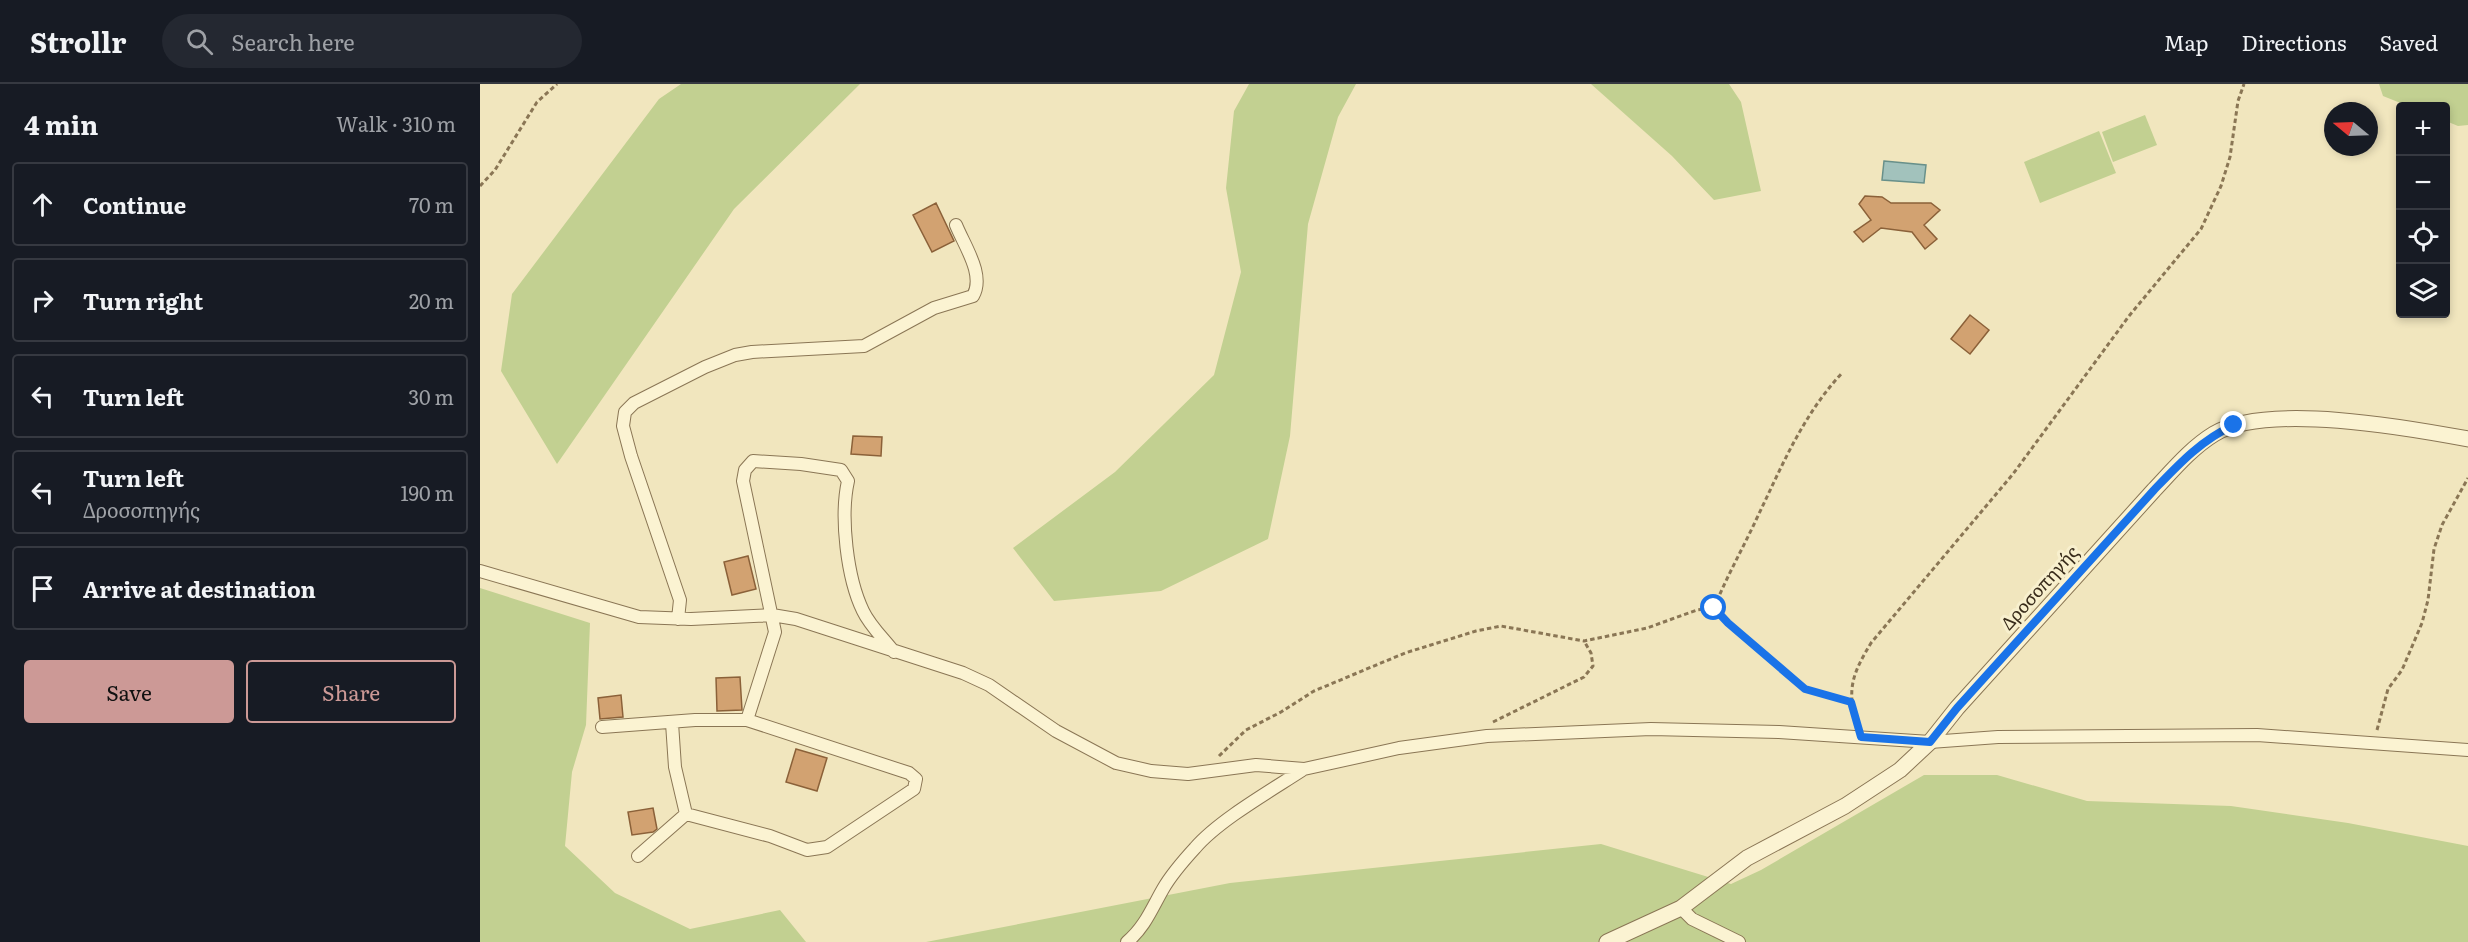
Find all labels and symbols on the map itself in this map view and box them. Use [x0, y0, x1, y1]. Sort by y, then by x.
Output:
north arrow [2324, 102, 2378, 156]
route end [2220, 411, 2246, 437]
street label: Δροσοπηγής [1994, 539, 2084, 635]
route start [1700, 594, 1726, 620]

